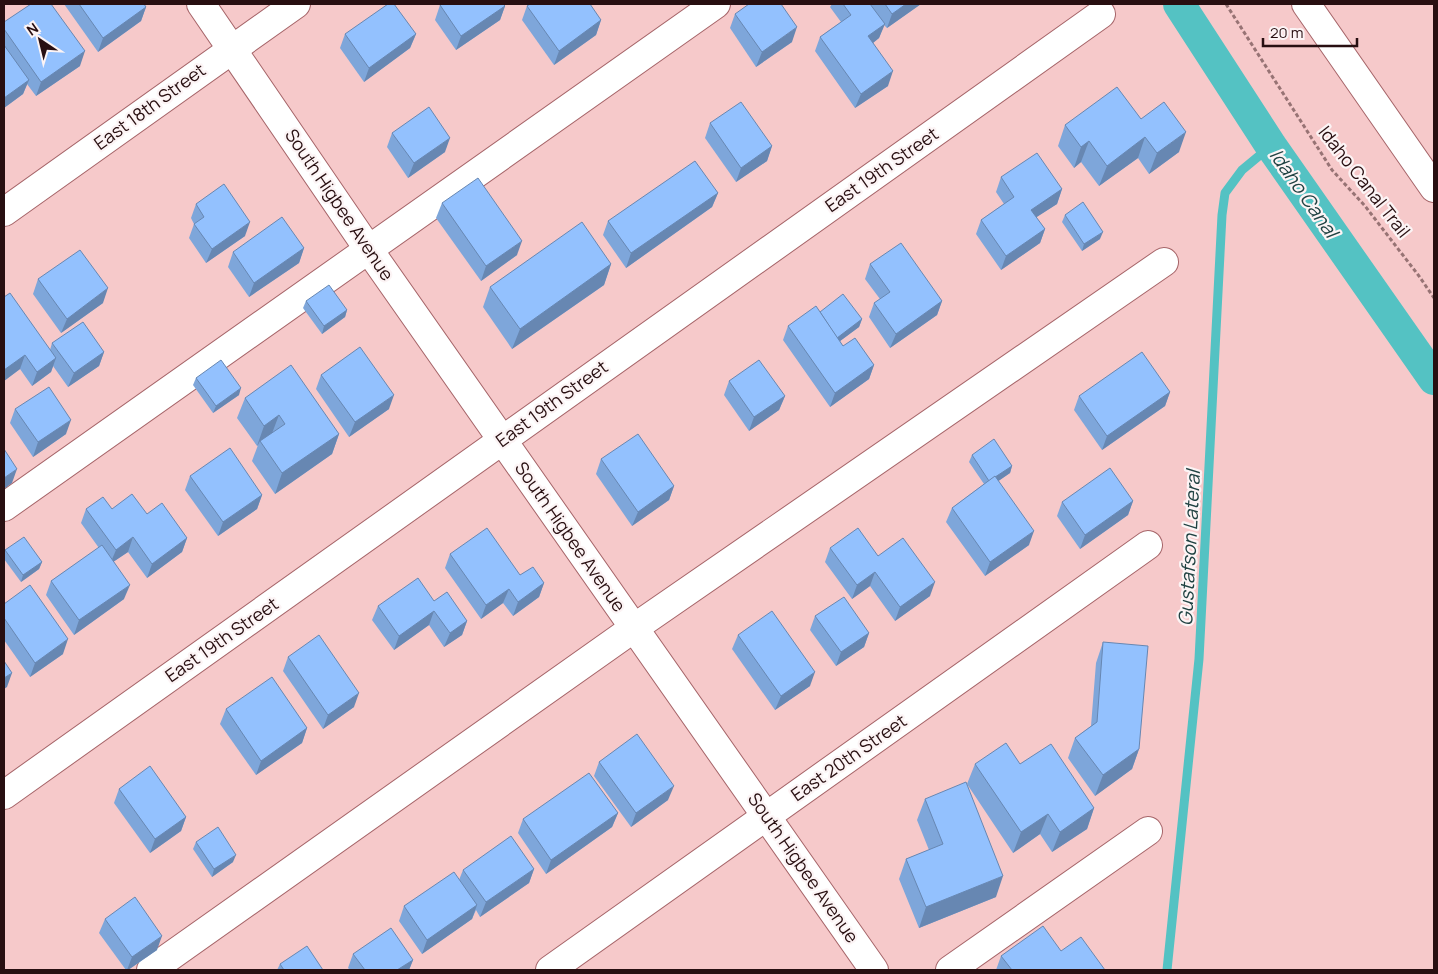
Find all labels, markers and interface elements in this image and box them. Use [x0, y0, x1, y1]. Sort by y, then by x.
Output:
north arrow [15, 15, 65, 65]
scale bar [1263, 15, 1357, 47]
text: N [23, 18, 42, 40]
text: 20 m [1270, 22, 1303, 43]
street label: East 18th Street [89, 58, 210, 155]
street label: East 19th Street [820, 121, 943, 217]
street label: Idaho Canal Trail [1314, 121, 1416, 242]
street label: South Higbee Avenue [280, 124, 400, 285]
water label: Idaho Canal [1264, 143, 1346, 245]
street label: East 19th Street [491, 354, 612, 452]
street label: South Higbee Avenue [510, 457, 632, 616]
water label: Gustafson Lateral [1172, 467, 1206, 627]
street label: East 19th Street [160, 591, 283, 687]
street label: East 20th Street [786, 708, 911, 806]
street label: South Higbee Avenue [743, 788, 865, 947]

